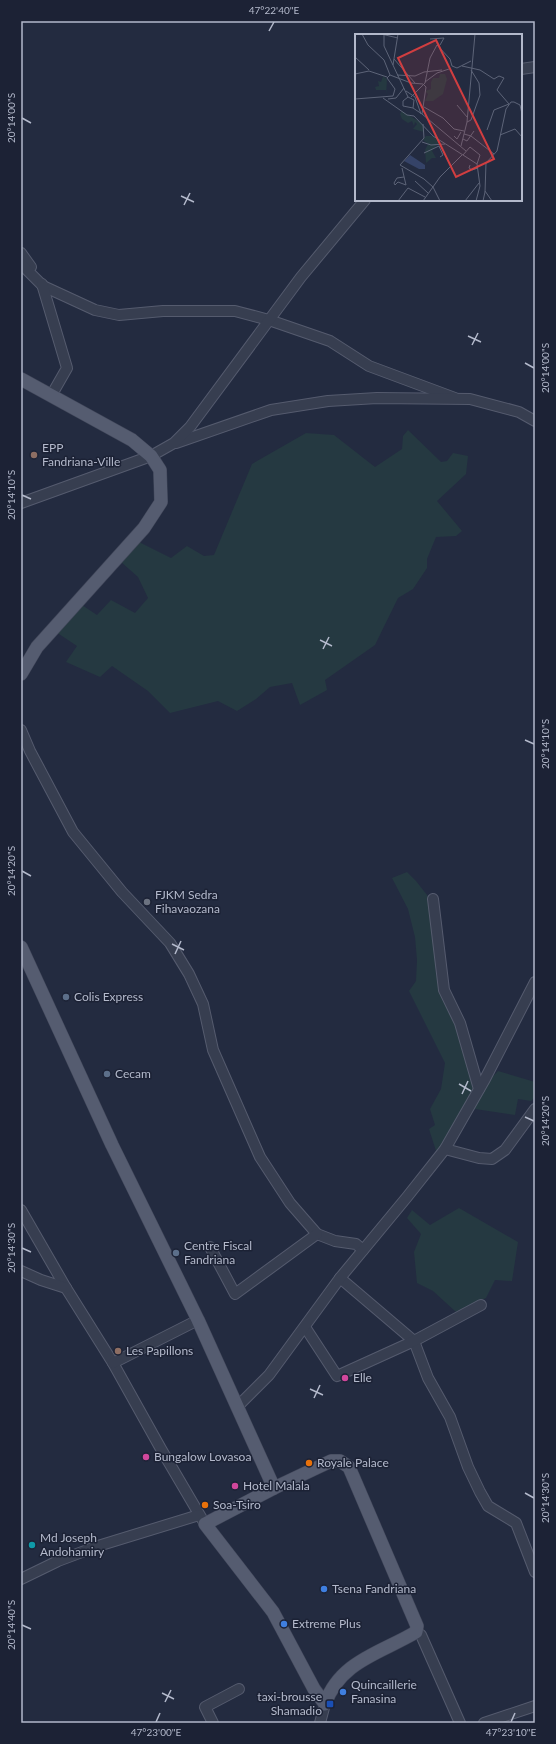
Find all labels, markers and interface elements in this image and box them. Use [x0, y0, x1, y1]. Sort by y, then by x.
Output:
text: 47°22'40"E [249, 4, 299, 16]
inset map [355, 34, 522, 201]
text: 20°14'00"S [5, 93, 17, 143]
text: 20°14'00"S [539, 343, 551, 393]
place label: EPP Fandriana-Ville [42, 440, 120, 469]
marker: EPP Fandriana-Ville [29, 450, 39, 460]
text: 20°14'10"S [5, 470, 17, 520]
text: 20°14'10"S [539, 719, 551, 769]
text: 20°14'20"S [5, 846, 17, 896]
place label: FJKM Sedra Fihavaozana [155, 887, 220, 916]
marker: FJKM Sedra Fihavaozana [142, 897, 152, 907]
place label: Colis Express [74, 989, 143, 1004]
marker: Colis Express [61, 992, 71, 1002]
place label: Cecam [115, 1066, 151, 1081]
marker: Cecam [102, 1069, 112, 1079]
text: 20°14'20"S [539, 1096, 551, 1146]
text: 20°14'30"S [5, 1223, 17, 1273]
place label: Centre Fiscal Fandriana [184, 1238, 252, 1267]
marker: Centre Fiscal Fandriana [171, 1248, 181, 1258]
place label: Les Papillons [126, 1343, 193, 1358]
marker: Les Papillons [113, 1346, 123, 1356]
place label: Elle [353, 1370, 372, 1385]
marker: Elle [340, 1373, 350, 1383]
place label: Bungalow Lovasoa [154, 1449, 251, 1464]
marker: Bungalow Lovasoa [141, 1452, 151, 1462]
place label: Royale Palace [317, 1455, 389, 1470]
marker: Royale Palace [304, 1458, 314, 1468]
text: 20°14'30"S [539, 1473, 551, 1523]
place label: Hotel Malala [243, 1478, 310, 1493]
marker: Hotel Malala [230, 1481, 240, 1491]
place label: Soa-Tsiro [213, 1497, 261, 1512]
marker: Soa-Tsiro [200, 1500, 210, 1510]
place label: Md Joseph Andohamiry [40, 1530, 105, 1559]
marker: Md Joseph Andohamiry [27, 1540, 37, 1550]
place label: Tsena Fandriana [332, 1581, 416, 1596]
marker: Tsena Fandriana [319, 1584, 329, 1594]
text: 20°14'40"S [5, 1600, 17, 1650]
place label: Extreme Plus [292, 1616, 361, 1631]
marker: Extreme Plus [279, 1619, 289, 1629]
place label: Quincaillerie Fanasina [351, 1677, 417, 1706]
marker: Quincaillerie Fanasina [338, 1687, 348, 1697]
place label: taxi-brousse Shamadio [257, 1689, 322, 1718]
marker: taxi-brousse Shamadio [325, 1699, 335, 1709]
text: 47°23'00"E [131, 1726, 181, 1738]
text: 47°23'10"E [486, 1726, 536, 1738]

